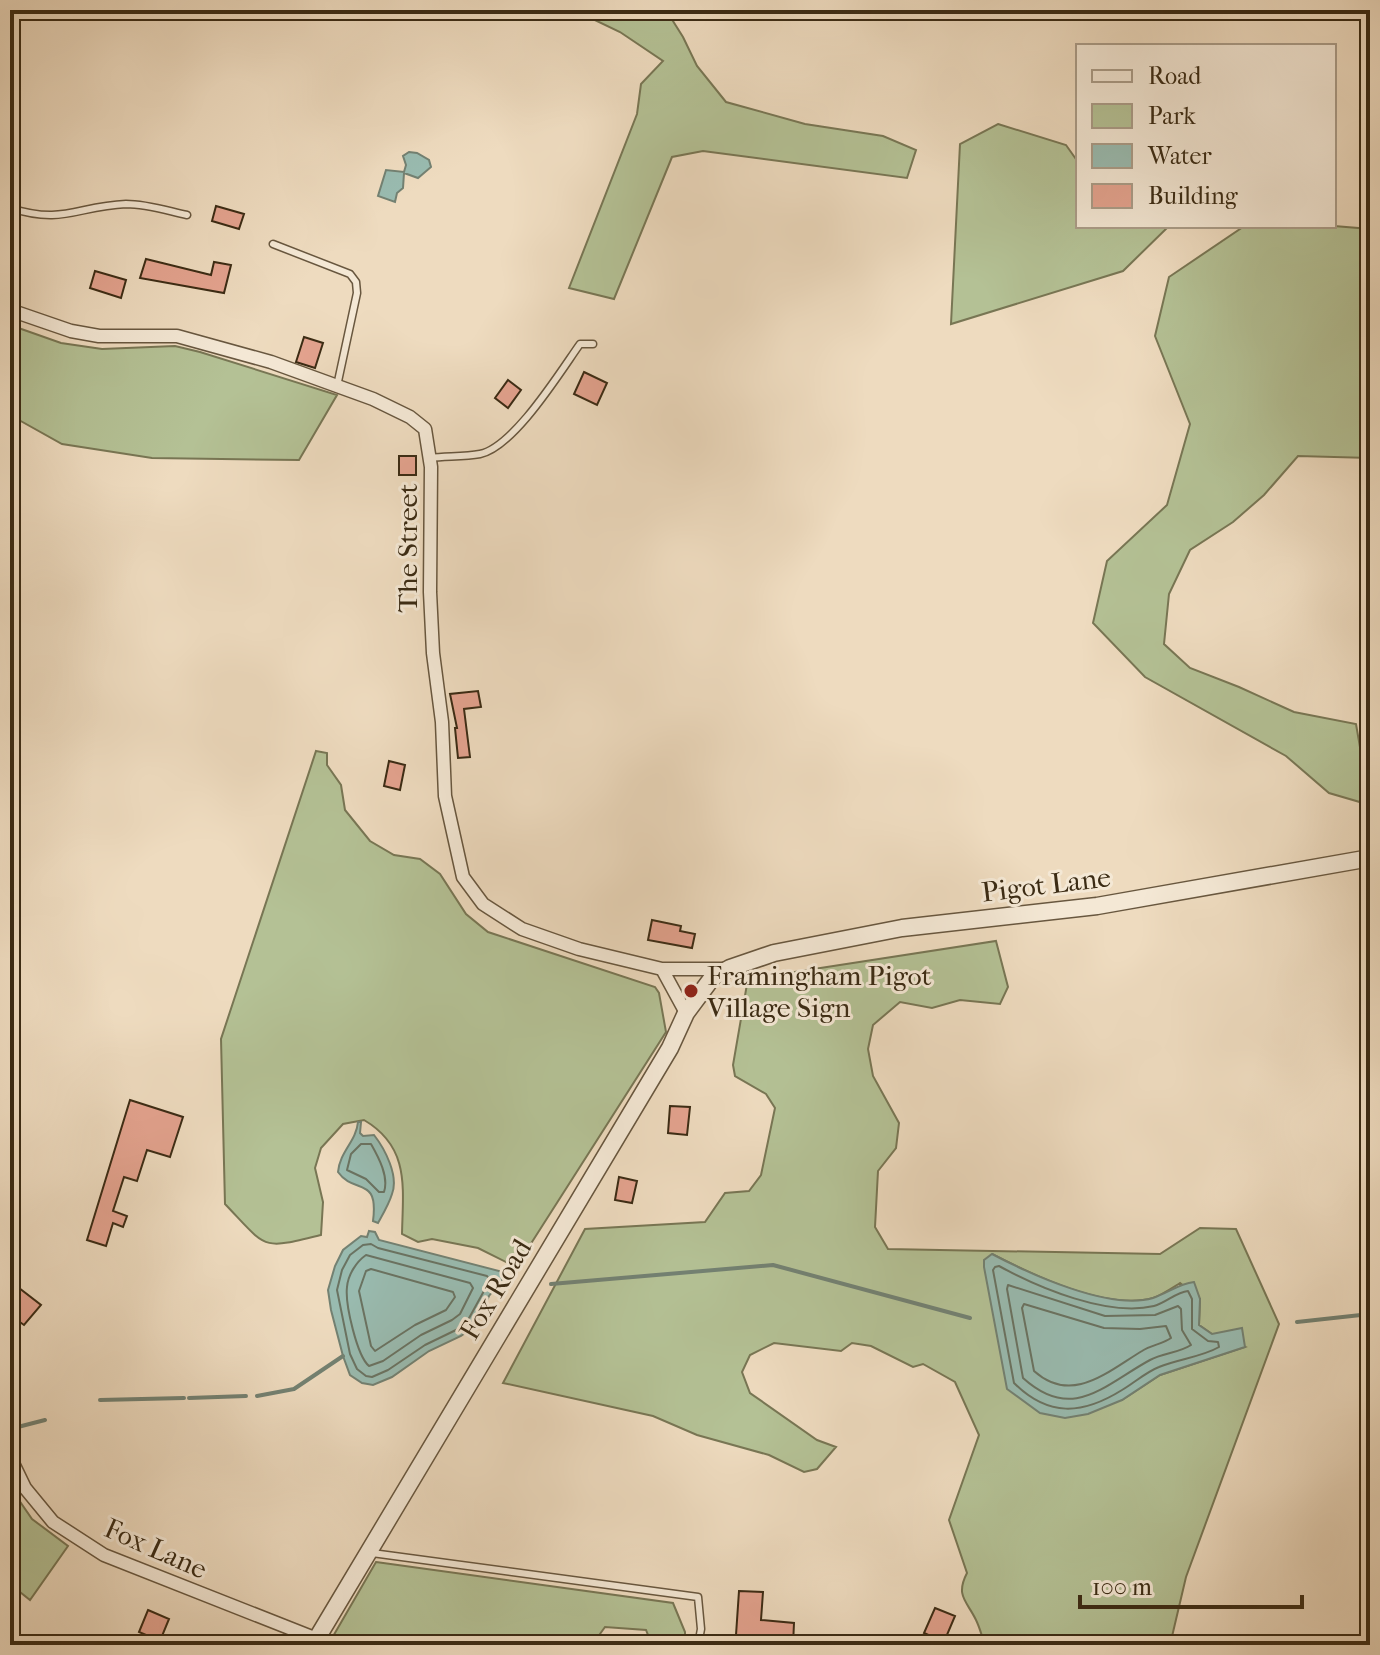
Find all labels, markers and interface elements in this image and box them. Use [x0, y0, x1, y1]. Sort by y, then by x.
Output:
legend [1076, 44, 1336, 228]
text: Road [1148, 62, 1202, 90]
text: Park [1148, 102, 1196, 130]
text: Water [1147, 142, 1212, 170]
text: Building [1148, 182, 1239, 210]
street label: The Street [391, 484, 424, 612]
street label: Pigot Lane [980, 860, 1113, 909]
place label: Framingham Pigot Village Sign [706, 959, 932, 1024]
marker: Framingham Pigot Village Sign [682, 982, 700, 1000]
street label: Fox Road [453, 1232, 539, 1346]
street label: Fox Lane [99, 1511, 212, 1586]
scale bar [1080, 1559, 1302, 1609]
text: 100 m [1092, 1573, 1152, 1601]

